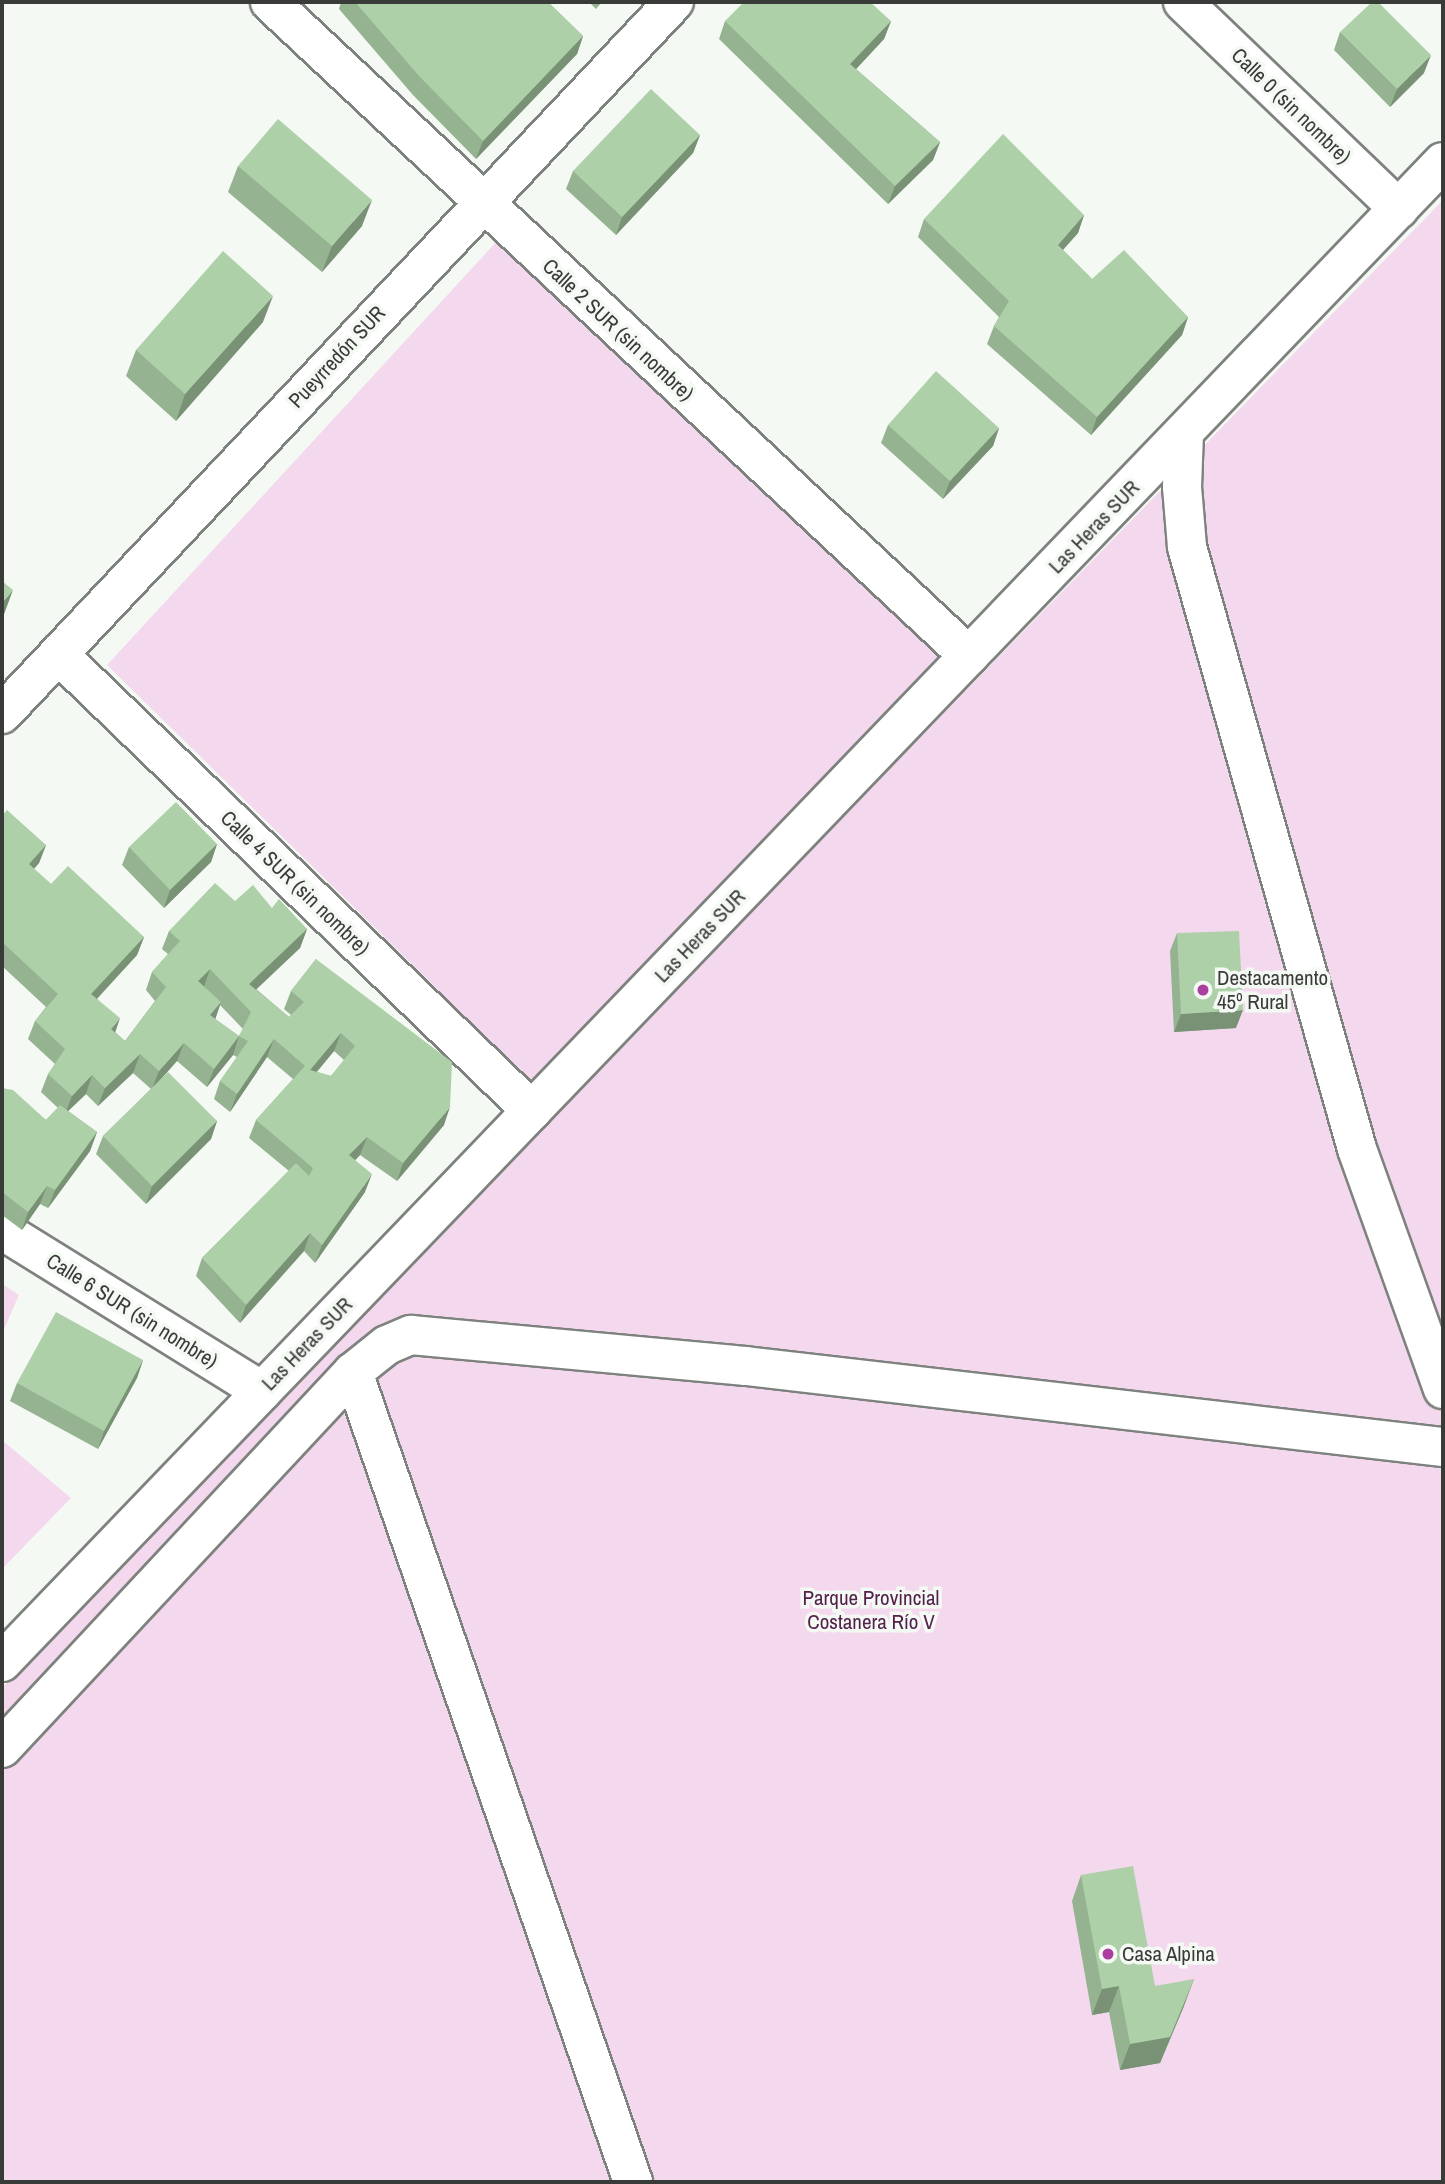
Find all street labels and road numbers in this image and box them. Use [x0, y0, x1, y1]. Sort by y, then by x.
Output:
street label: Calle 0 (sin nombre) [1226, 43, 1356, 169]
street label: Calle 2 SUR (sin nombre) [537, 254, 699, 406]
street label: Pueyrredón SUR [283, 301, 391, 413]
street label: Las Heras SUR [1043, 475, 1145, 579]
street label: Calle 4 SUR (sin nombre) [215, 805, 375, 961]
street label: Las Heras SUR [649, 884, 751, 988]
street label: Calle 6 SUR (sin nombre) [42, 1248, 222, 1374]
street label: Las Heras SUR [256, 1292, 358, 1396]

